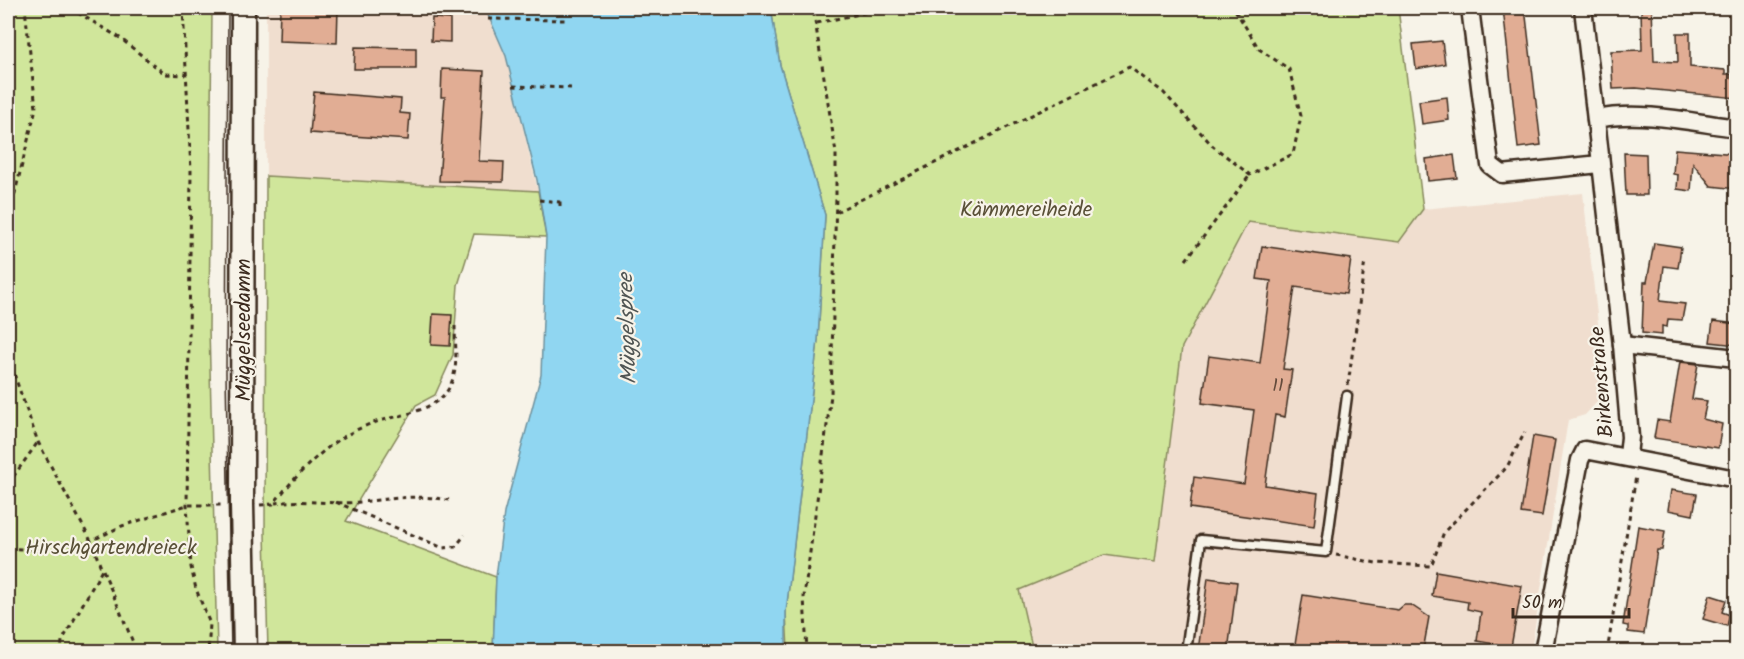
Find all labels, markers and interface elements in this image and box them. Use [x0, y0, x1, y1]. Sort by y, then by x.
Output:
park label: Kämmereiheide [960, 194, 1093, 227]
street label: Müggelseedamm [228, 259, 261, 401]
water label: Müggelspree [609, 271, 648, 385]
street label: Birkenstraße [1581, 324, 1624, 439]
house number: 11 [1272, 372, 1284, 401]
park label: Hirschgartendreieck [25, 532, 197, 565]
scale bar [1513, 581, 1628, 619]
text: 50 m [1522, 589, 1562, 618]

